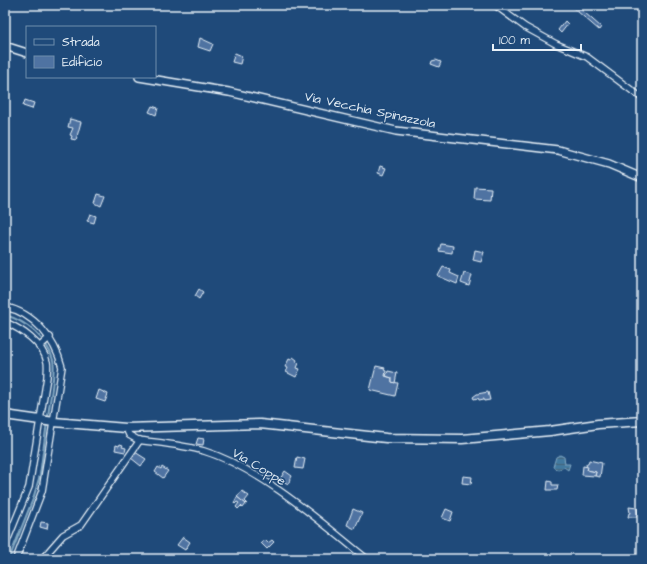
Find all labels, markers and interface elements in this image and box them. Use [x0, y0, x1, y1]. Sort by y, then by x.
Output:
legend [26, 26, 156, 78]
scale bar [493, 26, 581, 52]
text: 100 m [499, 32, 530, 49]
text: Strada [62, 34, 100, 51]
text: Edificio [62, 54, 102, 71]
street label: Via Vecchia Spinazzola [303, 87, 437, 133]
street label: Via Coppe [229, 444, 289, 490]

